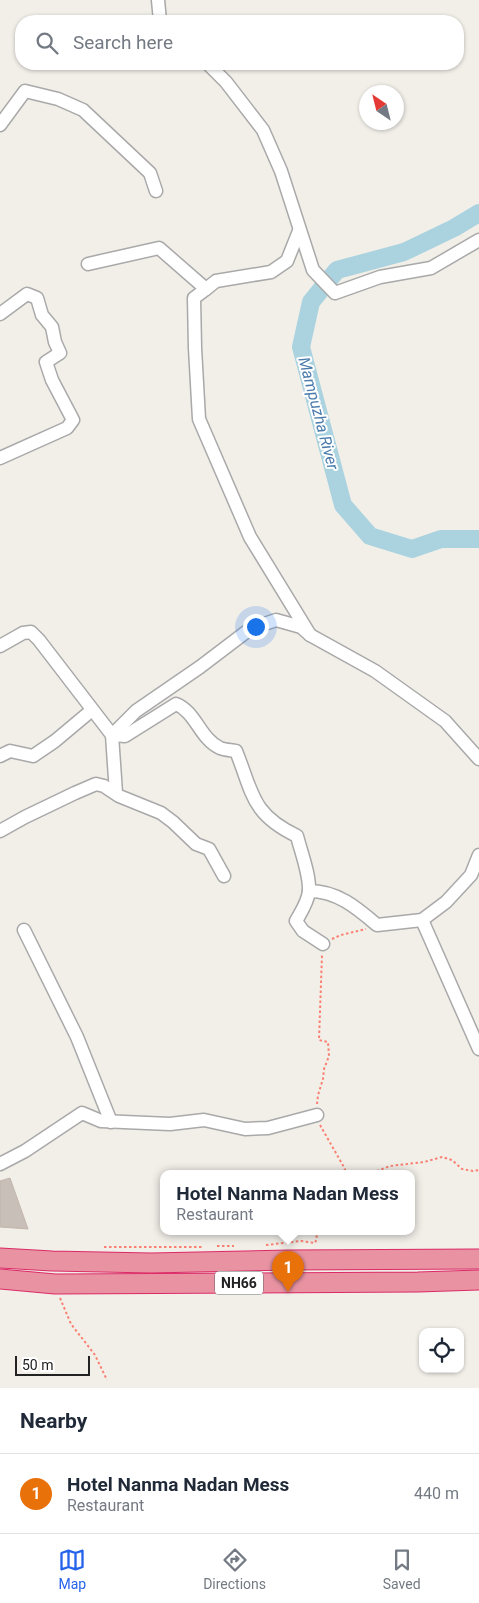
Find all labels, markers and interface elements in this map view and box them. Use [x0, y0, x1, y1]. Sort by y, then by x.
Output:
search box [15, 15, 464, 70]
icon: search [33, 29, 61, 57]
text: Search here [73, 31, 173, 54]
north arrow [359, 85, 404, 130]
water label: Mampuzha River [294, 355, 343, 472]
your location [243, 614, 269, 640]
popup [160, 1170, 415, 1235]
text: Hotel Nanma Nadan Mess [176, 1182, 399, 1205]
text: Restaurant [176, 1205, 254, 1224]
pin: 1 [272, 1251, 304, 1292]
road number: NH66 [215, 1272, 263, 1295]
map controls [419, 1328, 464, 1373]
button: locate [419, 1328, 464, 1373]
scale bar [15, 1353, 90, 1376]
text: 50 m [22, 1357, 54, 1373]
text: Nearby [20, 1409, 87, 1433]
text: Hotel Nanma Nadan Mess [67, 1473, 289, 1496]
text: 1 [31, 1484, 41, 1503]
text: 440 m [414, 1484, 459, 1503]
text: Restaurant [67, 1496, 144, 1515]
tab: Map [58, 1546, 86, 1592]
tab: Directions [203, 1546, 266, 1592]
tab: Saved [383, 1546, 421, 1592]

